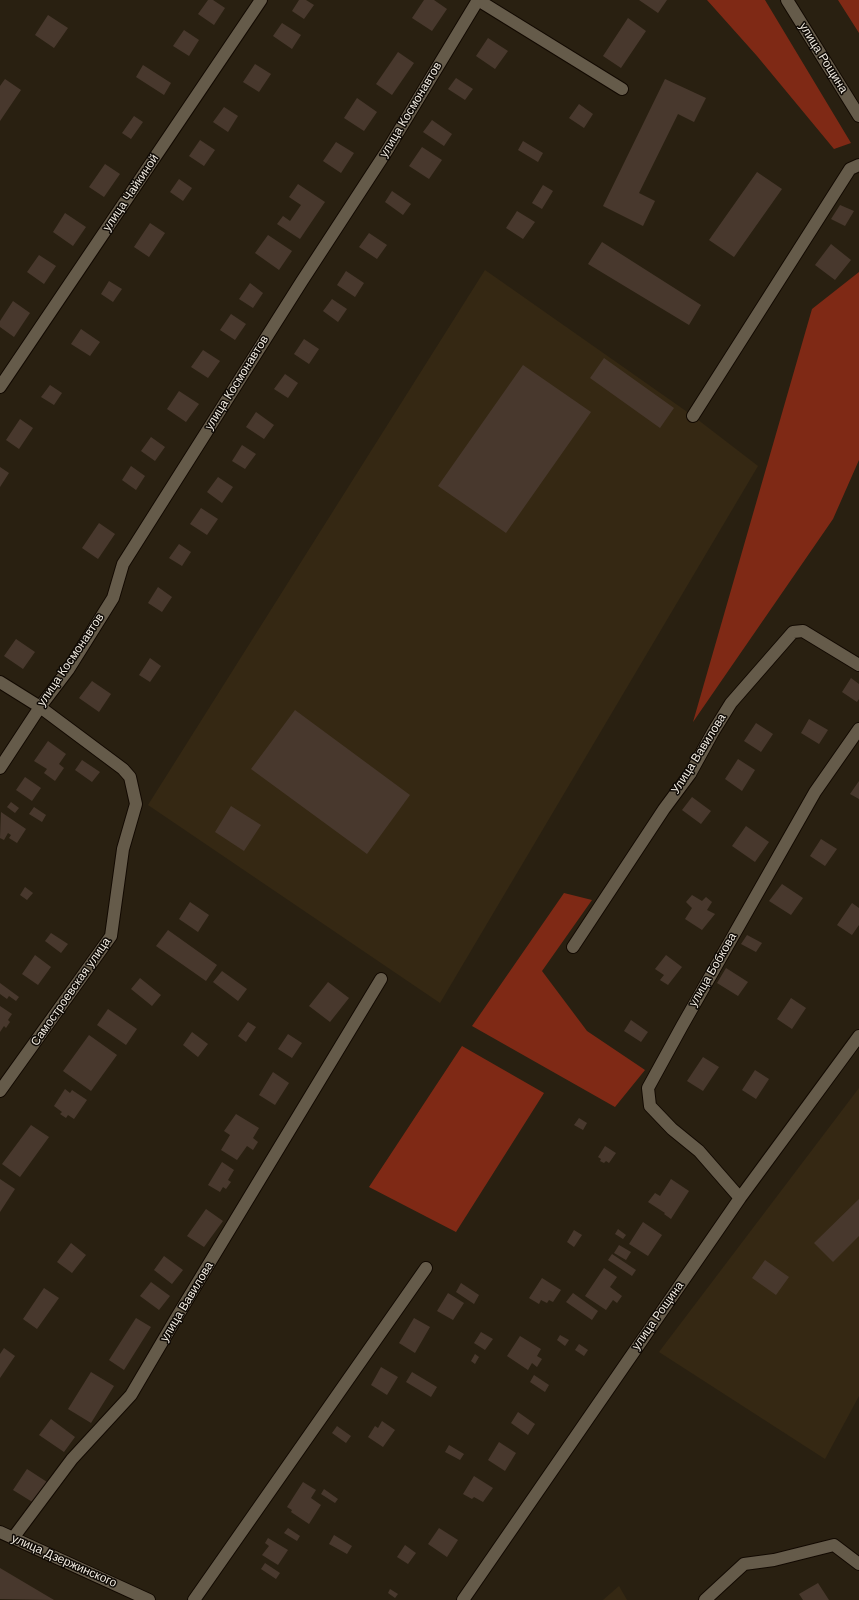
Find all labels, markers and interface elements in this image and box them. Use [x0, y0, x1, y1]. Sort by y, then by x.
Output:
street label: улица Рощина [796, 20, 850, 96]
street label: улица Космонавтов [377, 60, 445, 160]
street label: улица Чайкиной [100, 152, 162, 234]
street label: улица Космонавтов [202, 333, 272, 433]
street label: улица Космонавтов [35, 611, 107, 709]
street label: Улица Вавилова [669, 711, 729, 797]
street label: улица Бобкова [686, 931, 740, 1009]
street label: Самостроевская улица [28, 935, 114, 1049]
street label: улица Вавилова [157, 1259, 217, 1345]
street label: улица Рощина [629, 1279, 687, 1353]
street label: улица Дзержинского [9, 1531, 119, 1591]

